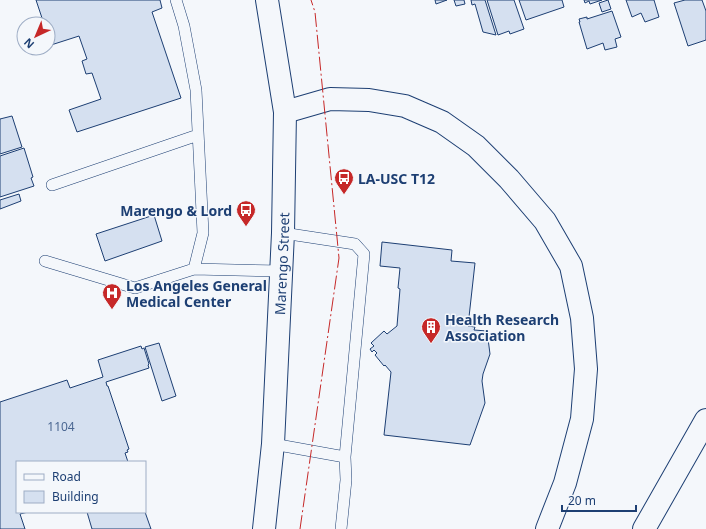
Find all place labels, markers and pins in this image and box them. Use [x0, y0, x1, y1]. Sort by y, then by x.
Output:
bus stop icon: LA-USC T12 [333, 167, 355, 195]
place label: LA-USC T12 [358, 169, 435, 188]
bus stop icon: Marengo & Lord [235, 199, 257, 227]
place label: Marengo & Lord [120, 201, 232, 220]
place label: Los Angeles General Medical Center [126, 276, 267, 311]
hospital icon: Los Angeles General Medical Center [101, 282, 123, 310]
place label: Health Research Association [445, 310, 559, 345]
building icon: Health Research Association [420, 316, 442, 344]

